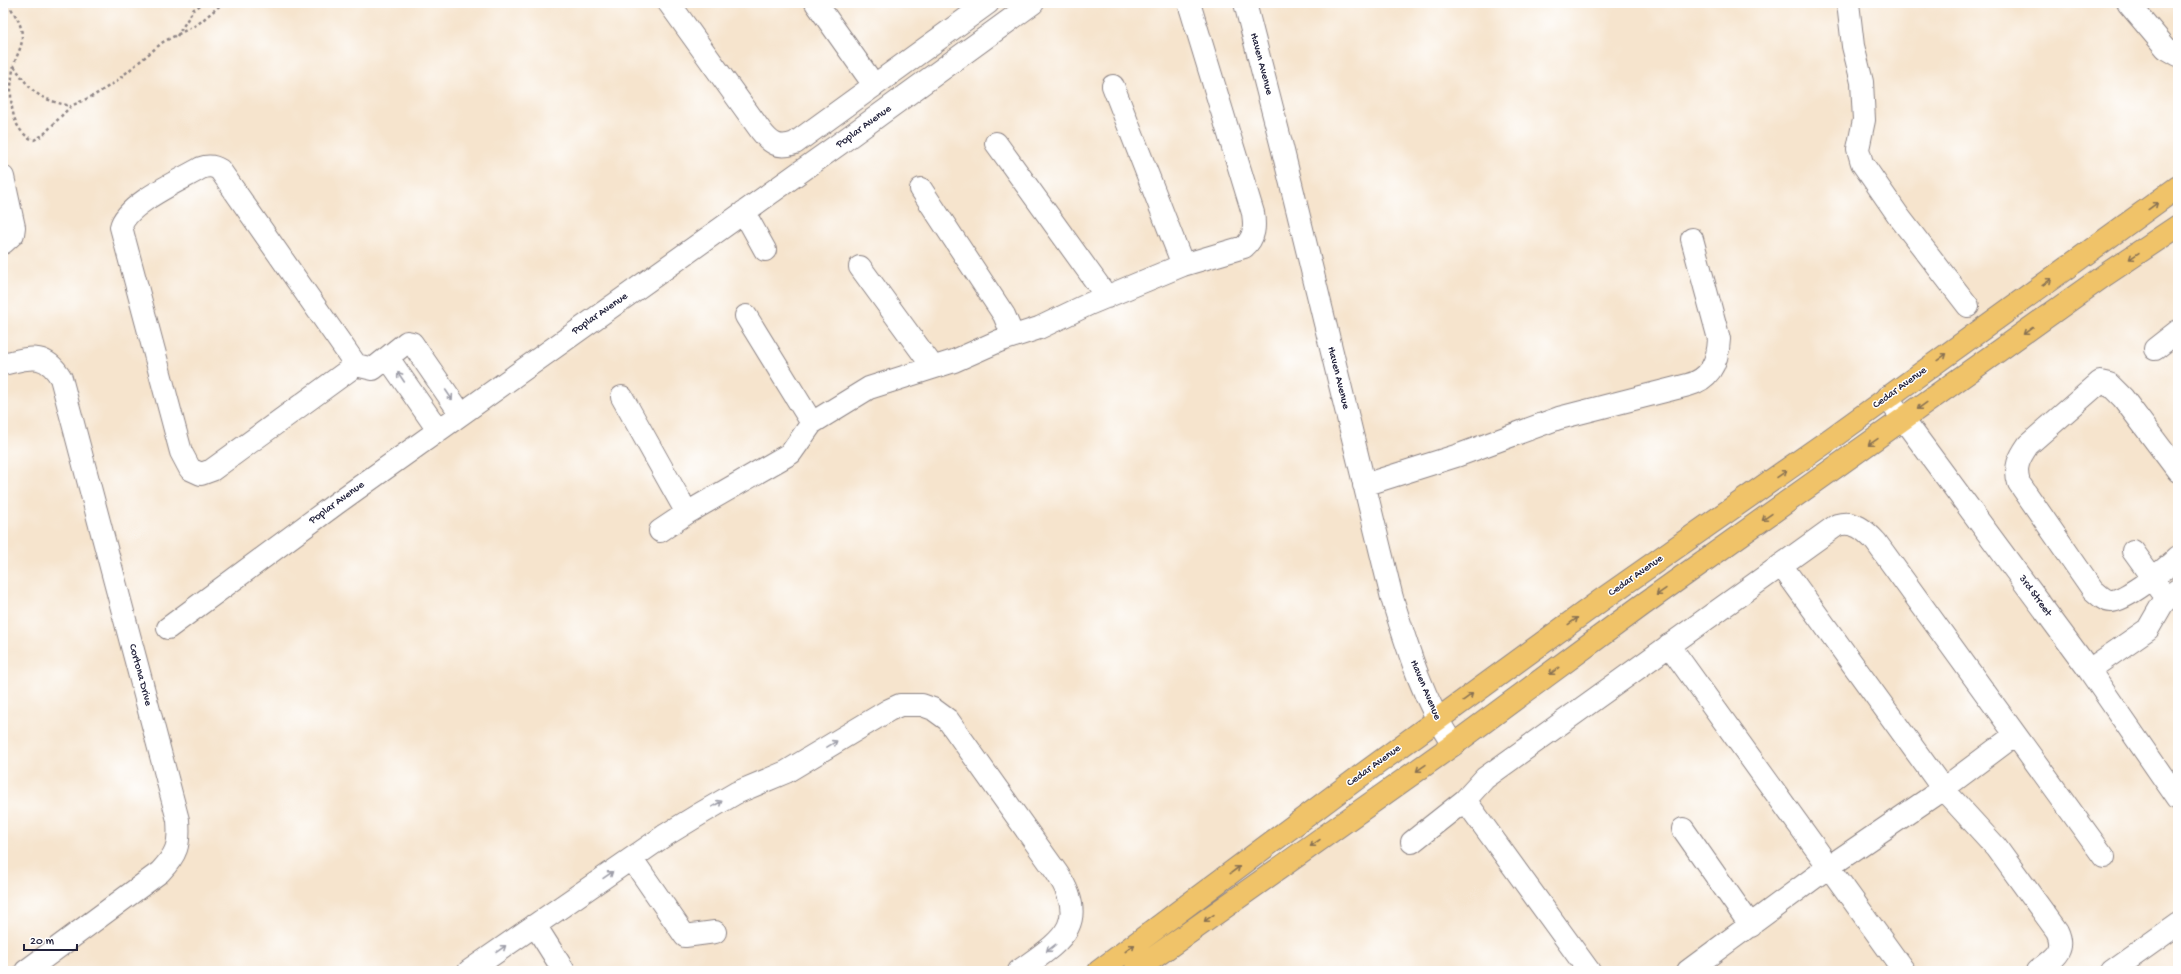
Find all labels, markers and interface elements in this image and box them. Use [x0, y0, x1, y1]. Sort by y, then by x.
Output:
street label: Haven Avenue [1247, 32, 1275, 97]
street label: Poplar Avenue [833, 103, 894, 152]
one-way arrow [2147, 202, 2158, 210]
one-way arrow [2129, 252, 2140, 260]
one-way arrow [2042, 278, 2053, 286]
street label: Poplar Avenue [569, 290, 630, 338]
one-way arrow [2023, 327, 2034, 335]
street label: Haven Avenue [1324, 346, 1352, 411]
one-way arrow [1936, 353, 1947, 362]
street label: Cedar Avenue [1871, 364, 1930, 412]
one-way arrow [397, 371, 405, 382]
one-way arrow [445, 390, 453, 401]
one-way arrow [1917, 402, 1928, 411]
one-way arrow [1868, 437, 1879, 446]
one-way arrow [1776, 470, 1787, 478]
street label: Poplar Avenue [306, 479, 367, 528]
one-way arrow [1762, 513, 1773, 521]
street label: Cedar Avenue [1606, 553, 1666, 599]
street label: 3rd Street [2015, 572, 2055, 620]
one-way arrow [1656, 588, 1667, 596]
one-way arrow [1567, 617, 1578, 625]
street label: Cortona Drive [126, 643, 154, 708]
street label: Haven Avenue [1407, 658, 1443, 722]
one-way arrow [1548, 666, 1559, 675]
one-way arrow [1462, 693, 1473, 702]
one-way arrow [826, 740, 838, 748]
street label: Cedar Avenue [1345, 742, 1404, 790]
one-way arrow [1416, 764, 1427, 772]
one-way arrow [711, 800, 723, 808]
one-way arrow [1310, 839, 1321, 847]
one-way arrow [1229, 866, 1240, 874]
one-way arrow [602, 871, 613, 879]
one-way arrow [1204, 914, 1215, 922]
scale bar [24, 926, 77, 952]
text: 20 m [30, 935, 55, 949]
one-way arrow [1045, 943, 1056, 952]
one-way arrow [1125, 943, 1136, 952]
one-way arrow [495, 945, 506, 953]

